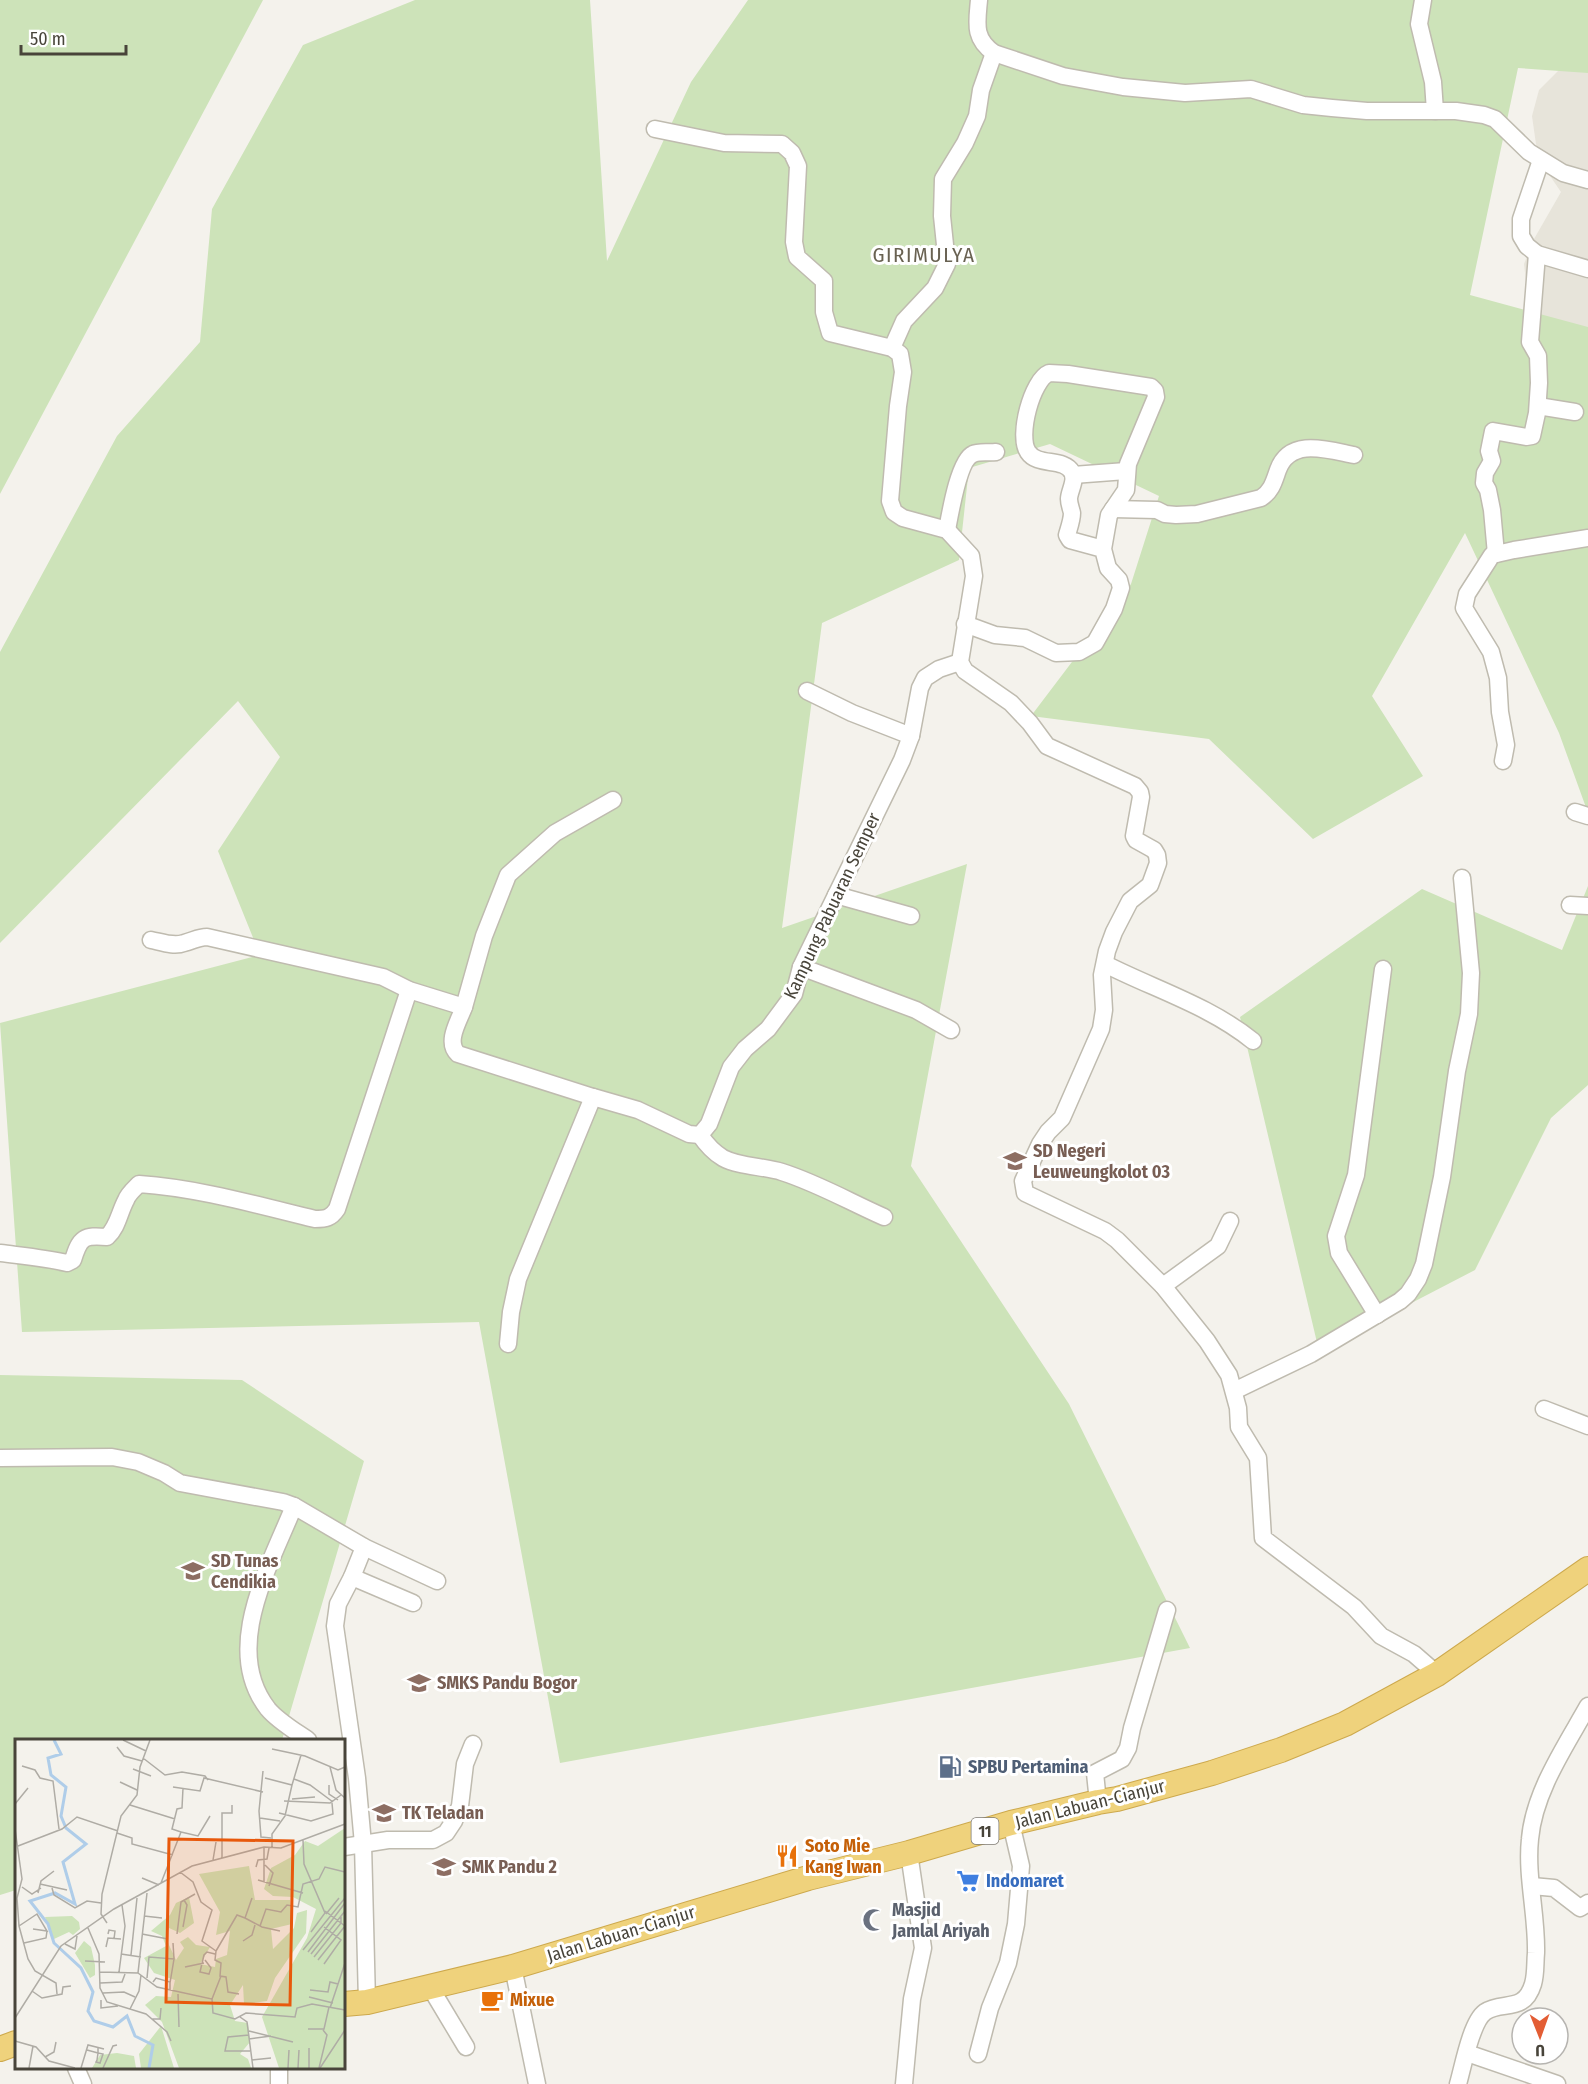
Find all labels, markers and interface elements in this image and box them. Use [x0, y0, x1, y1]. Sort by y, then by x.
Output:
scale bar [21, 18, 126, 56]
text: 50 m [30, 28, 66, 50]
district label: GIRIMULYA [872, 242, 976, 268]
street label: Kampung Pabuaran Semper [779, 809, 885, 1003]
place label: SD Negeri Leuweungkolot 03 [1033, 1140, 1170, 1183]
school or university icon: SD Negeri Leuweungkolot 03 [1002, 1148, 1028, 1174]
place label: SD Tunas Cendikia [211, 1550, 279, 1593]
school or university icon: SD Tunas Cendikia [180, 1558, 206, 1584]
school or university icon: SMKS Pandu Bogor [406, 1670, 432, 1696]
place label: SMKS Pandu Bogor [437, 1672, 578, 1694]
inset map [15, 1739, 345, 2069]
fuel station icon: SPBU Pertamina [937, 1754, 963, 1780]
place label: SPBU Pertamina [968, 1756, 1088, 1778]
street label: Jalan Labuan-Cianjur [1013, 1775, 1168, 1833]
school or university icon: TK Teladan [371, 1800, 397, 1826]
place label: TK Teladan [402, 1802, 484, 1824]
road number: 11 [972, 1818, 998, 1844]
place label: Soto Mie Kang Iwan [805, 1835, 882, 1878]
restaurant icon: Soto Mie Kang Iwan [774, 1843, 800, 1869]
school or university icon: SMK Pandu 2 [431, 1854, 457, 1880]
place label: SMK Pandu 2 [462, 1856, 557, 1878]
supermarket icon: Indomaret [955, 1868, 981, 1894]
place label: Indomaret [986, 1870, 1065, 1892]
place label: Masjid Jamlal Ariyah [891, 1899, 990, 1942]
street label: Jalan Labuan-Cianjur [544, 1901, 698, 1967]
mosque icon: Masjid Jamlal Ariyah [861, 1907, 887, 1933]
cafe icon: Mixue [479, 1987, 505, 2013]
place label: Mixue [510, 1989, 554, 2011]
north arrow [1510, 2006, 1570, 2066]
text: U [1535, 2041, 1545, 2060]

